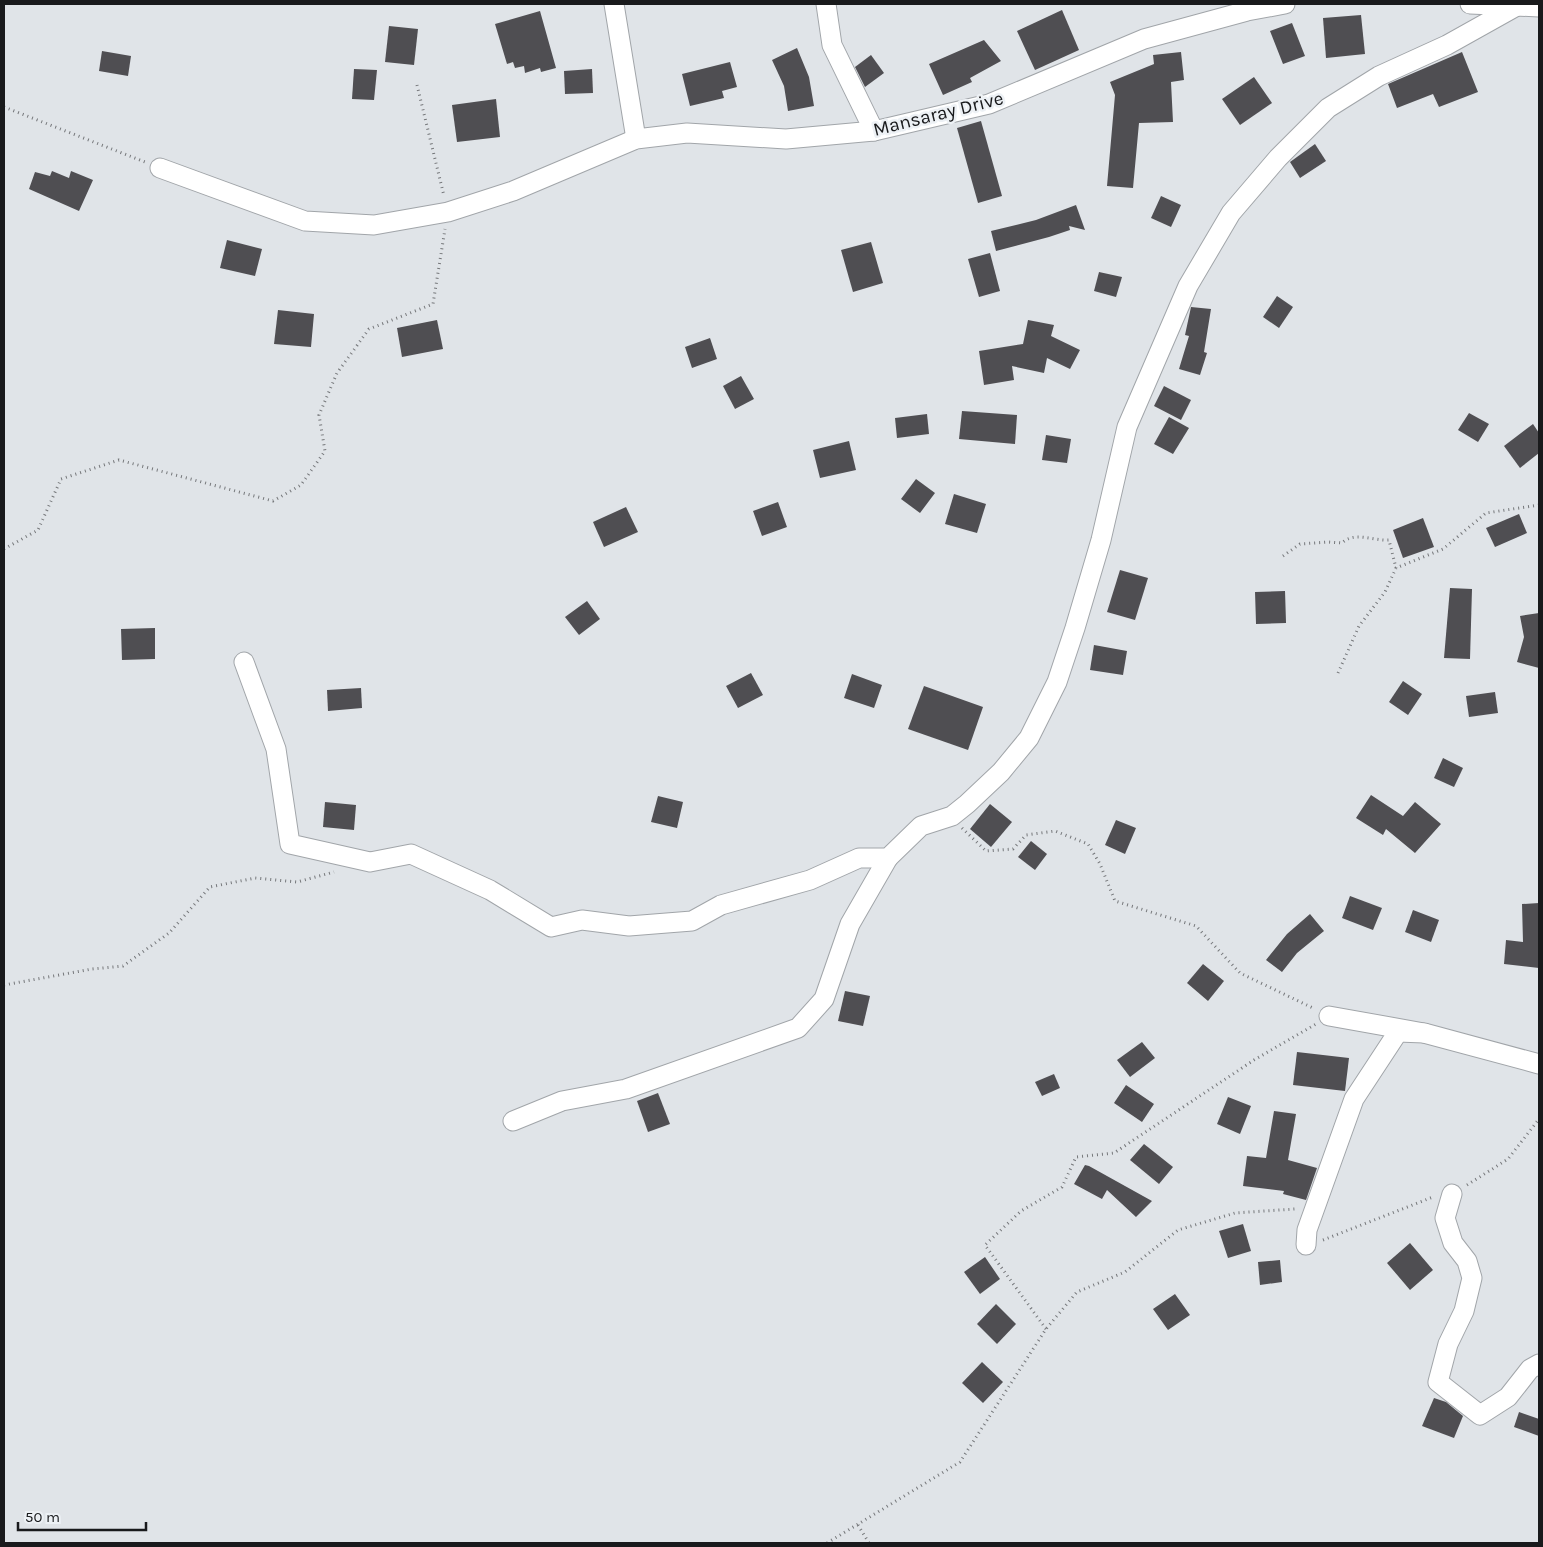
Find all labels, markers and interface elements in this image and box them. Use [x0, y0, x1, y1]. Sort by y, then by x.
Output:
street label: Mansaray Drive [871, 87, 1006, 141]
scale bar [18, 1500, 145, 1532]
text: 50 m [25, 1508, 60, 1526]

